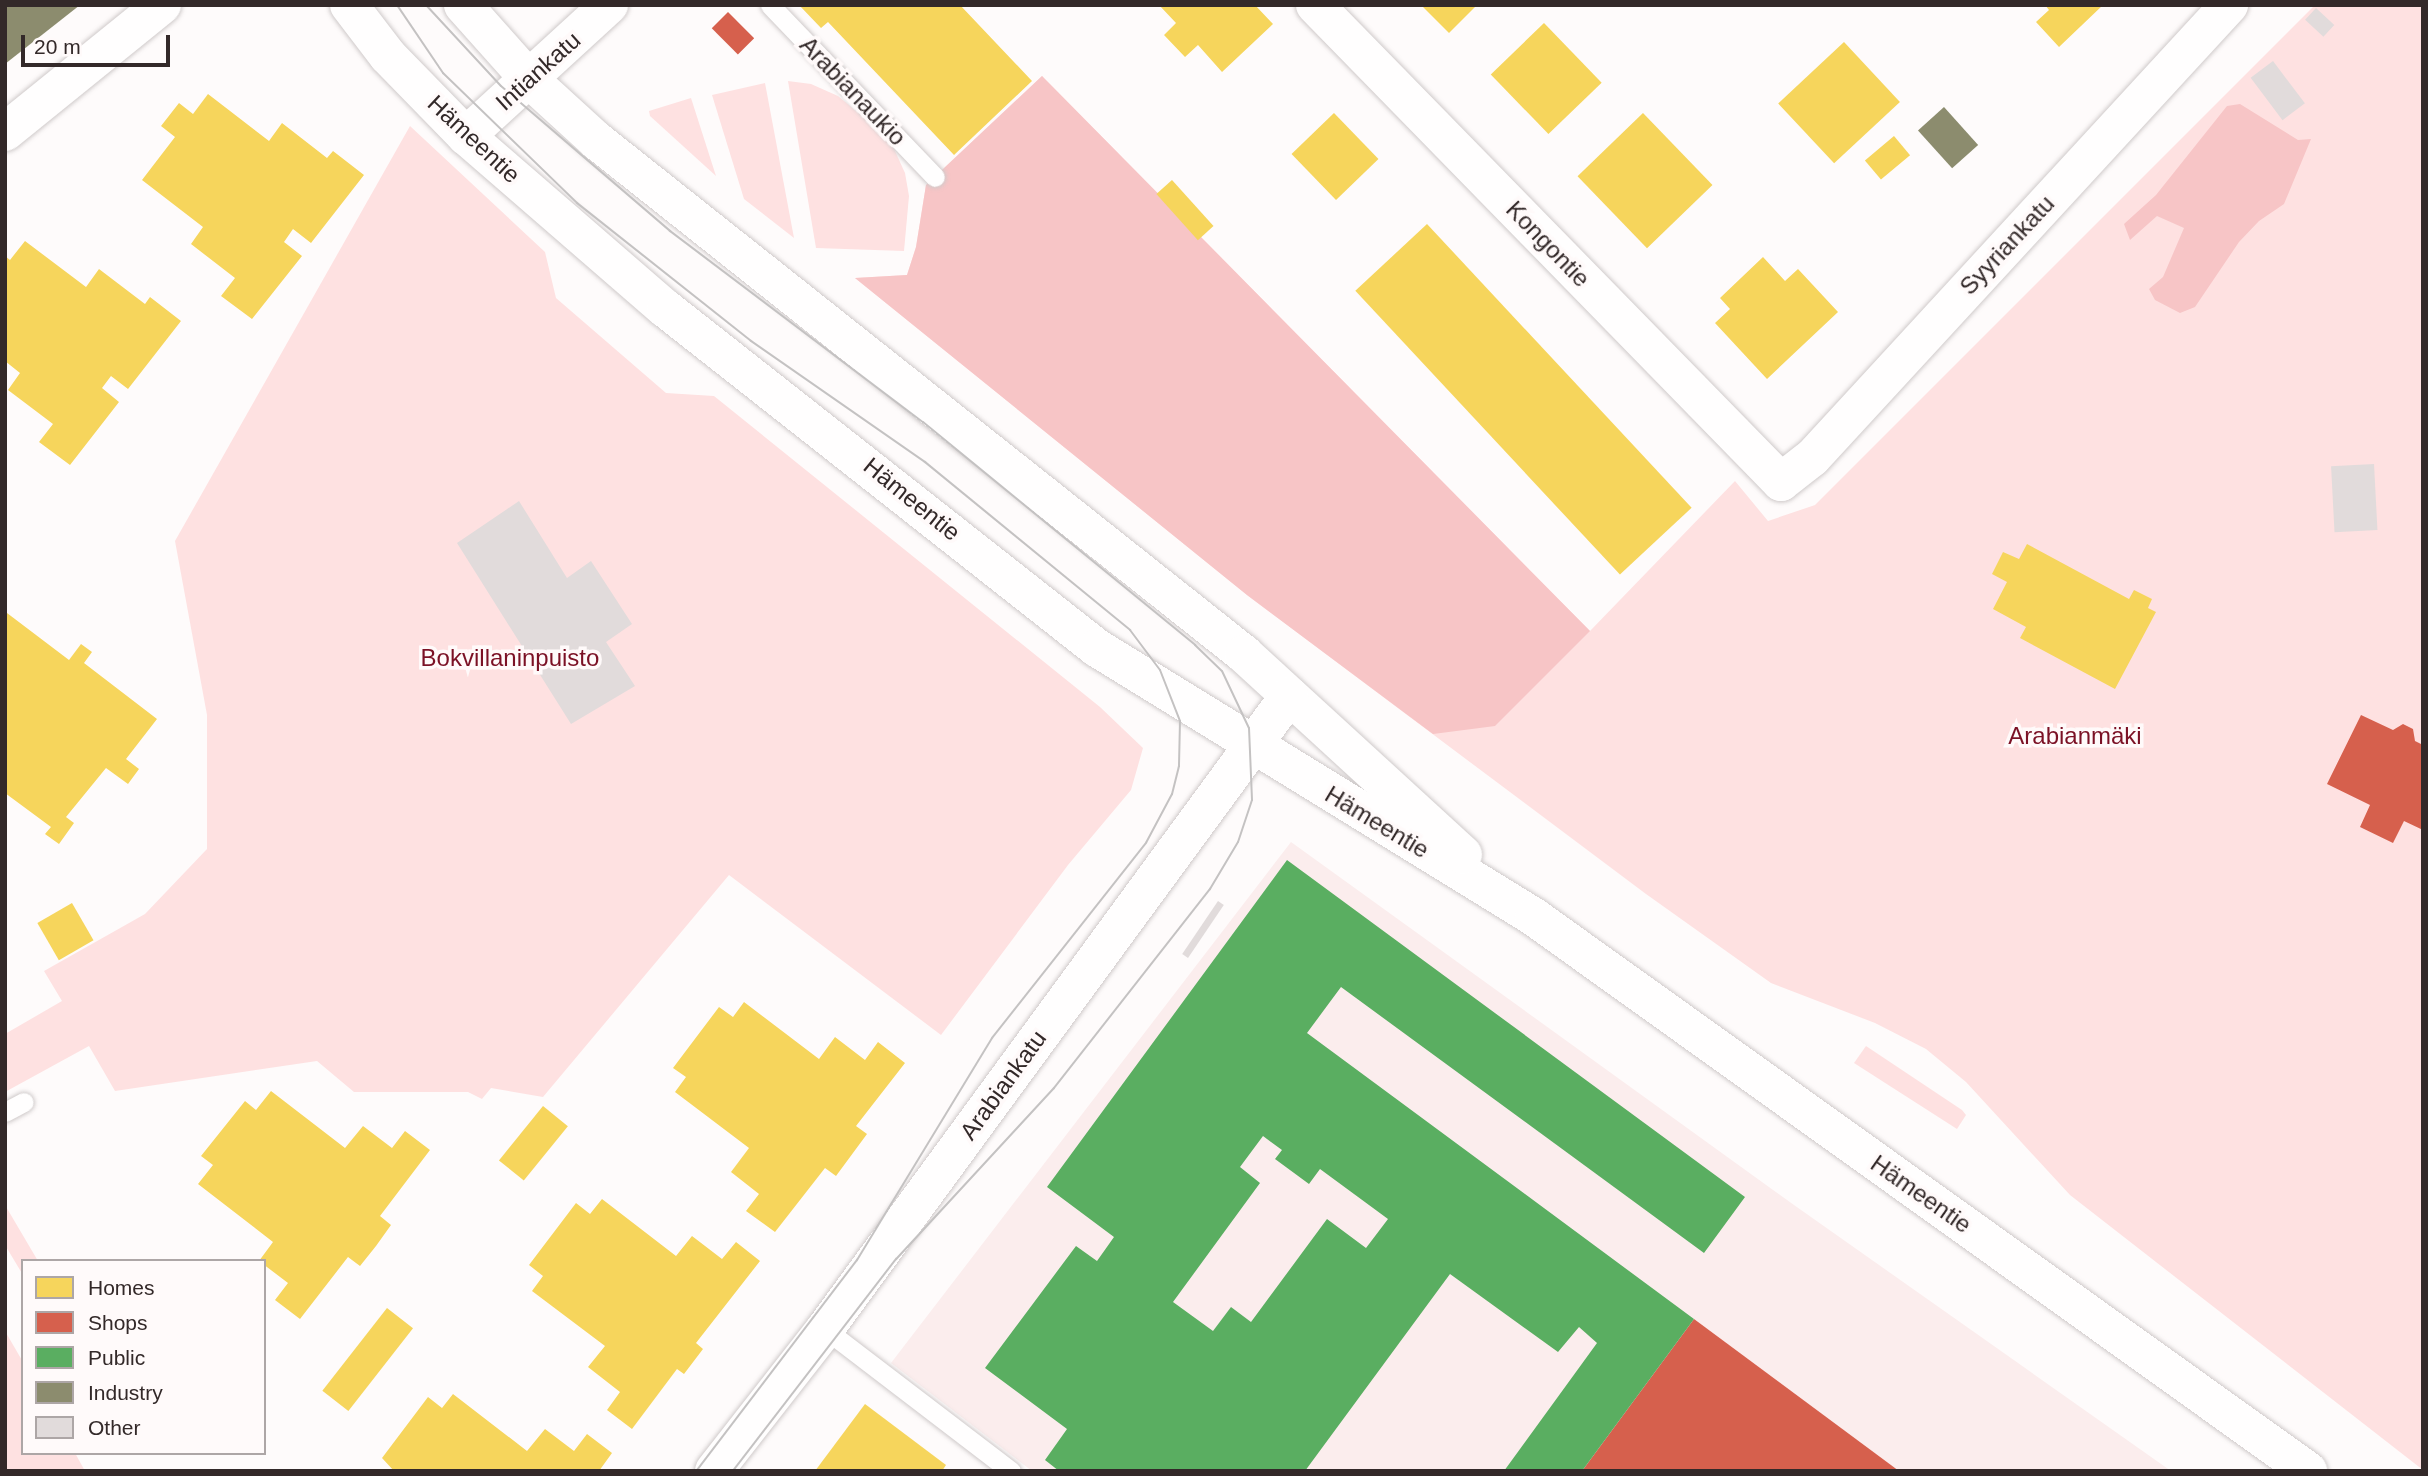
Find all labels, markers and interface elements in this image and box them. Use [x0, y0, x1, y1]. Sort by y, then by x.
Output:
scale bar [24, 21, 173, 65]
street label: Intiankatu [490, 25, 586, 117]
street label: Arabianaukio [794, 31, 912, 151]
text: 20 m [34, 35, 81, 58]
street label: Hämeentie [422, 89, 526, 189]
street label: Syyriankatu [1954, 189, 2060, 301]
street label: Kongontie [1500, 195, 1596, 293]
street label: Hämeentie [858, 451, 966, 547]
park label: Bokvillaninpuisto [421, 644, 599, 672]
park label: Arabianmäki [2008, 722, 2142, 750]
street label: Hämeentie [1320, 780, 1434, 864]
street label: Arabiankatu [954, 1025, 1052, 1145]
street label: Hämeentie [1865, 1149, 1977, 1239]
legend [21, 1259, 266, 1455]
text: Homes [88, 1276, 155, 1299]
text: Shops [88, 1311, 148, 1334]
text: Public [88, 1346, 145, 1369]
text: Industry [88, 1381, 163, 1404]
text: Other [88, 1416, 141, 1439]

